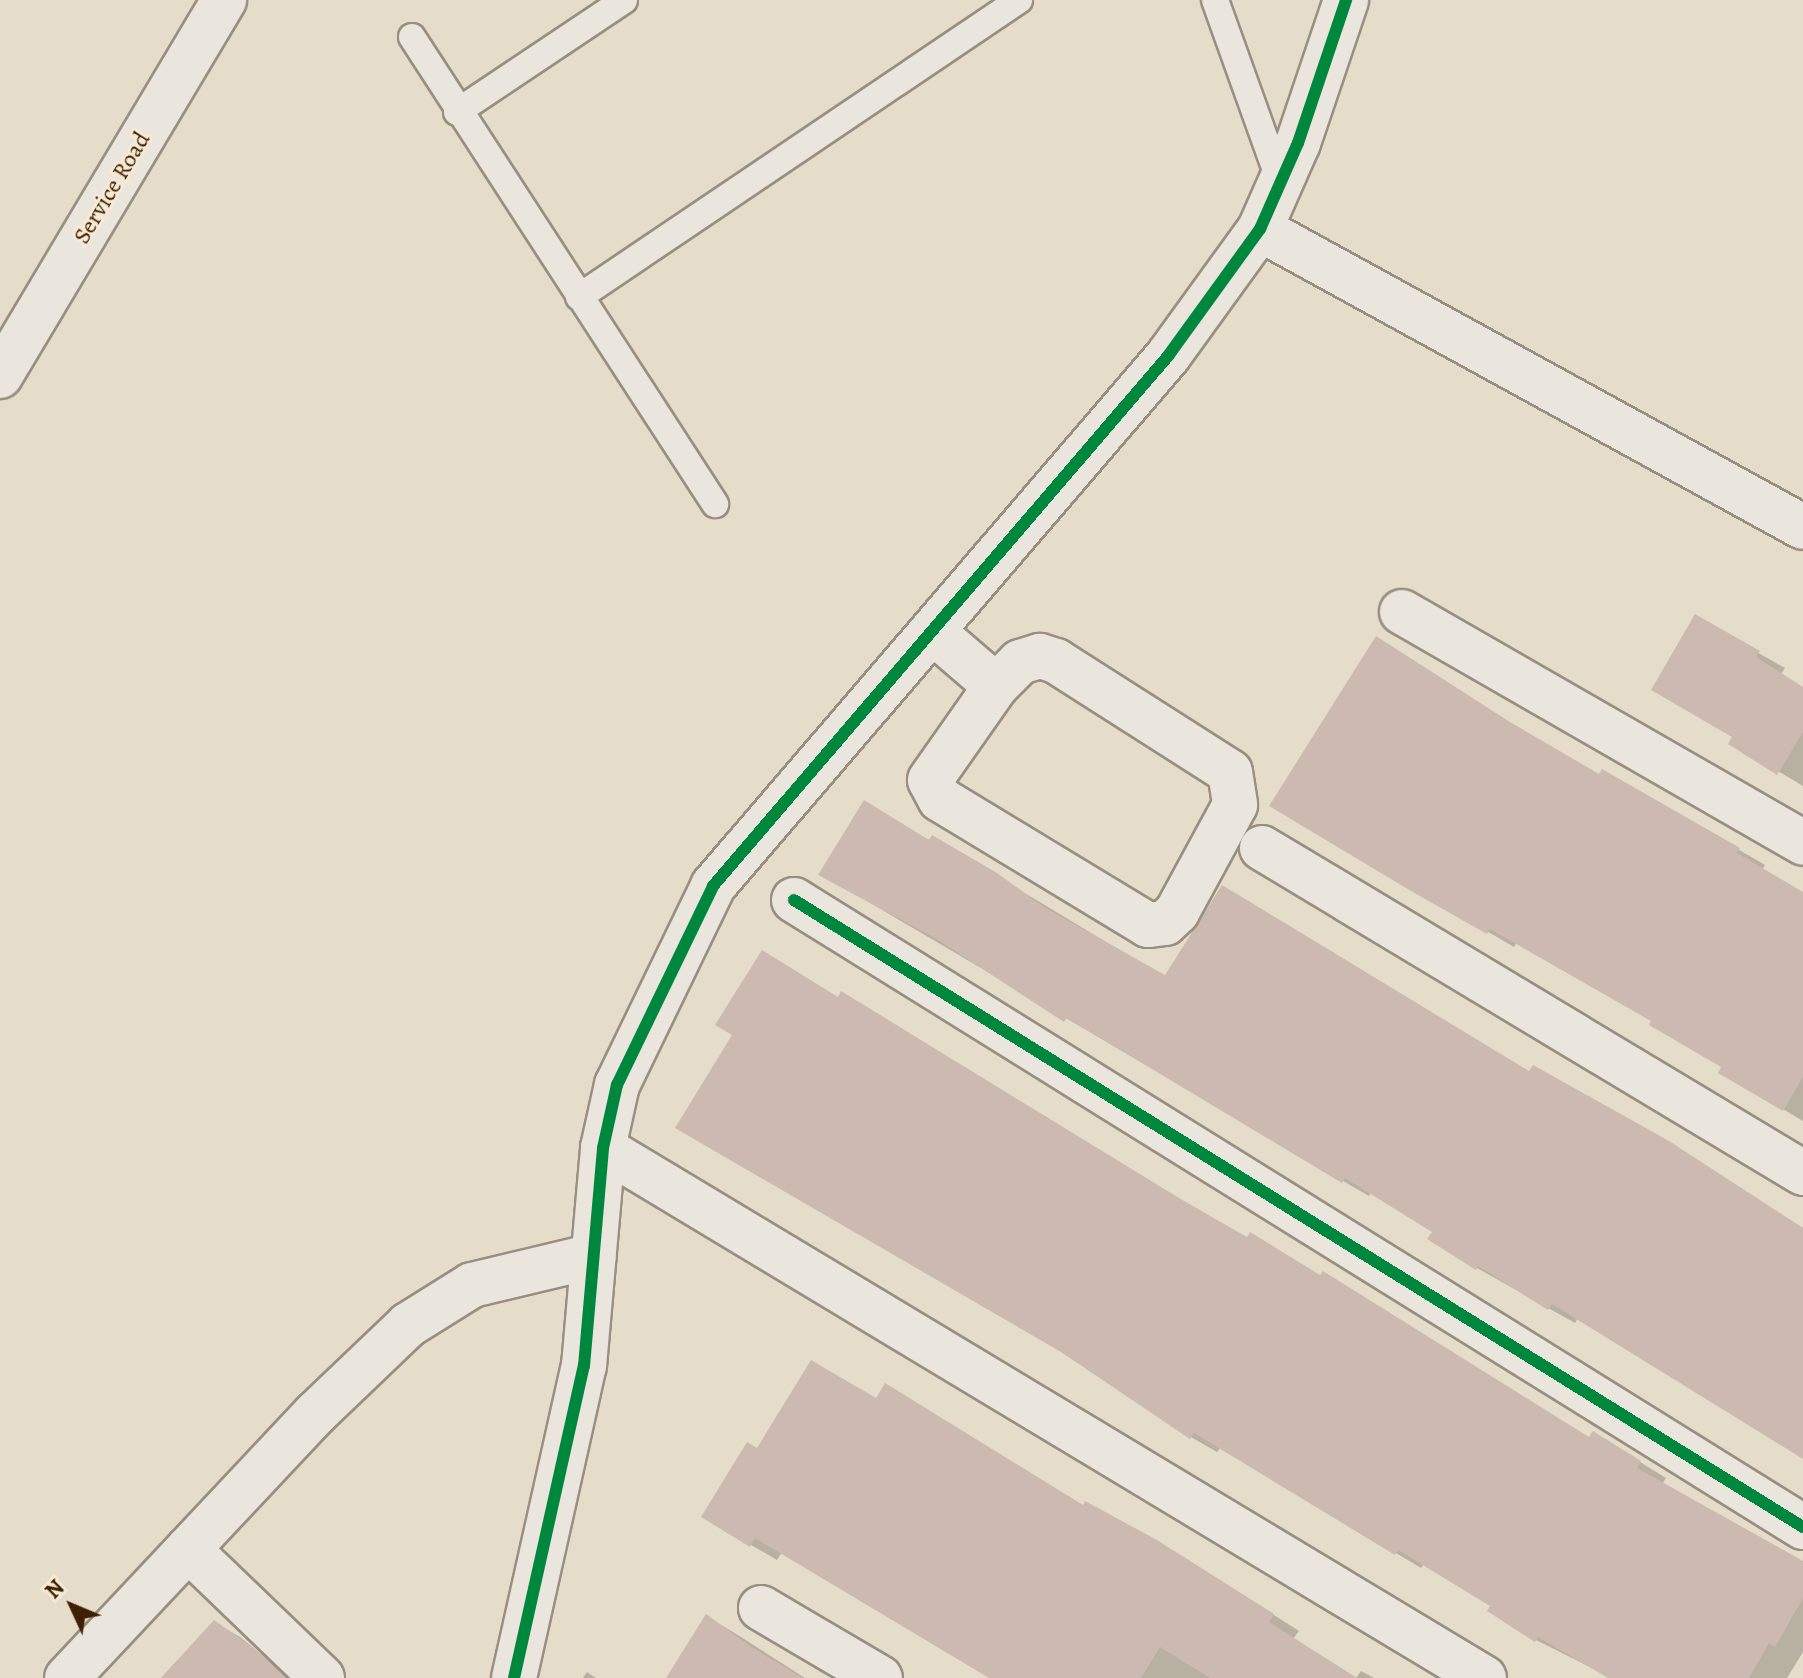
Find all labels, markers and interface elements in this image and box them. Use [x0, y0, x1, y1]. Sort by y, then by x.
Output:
street label: Service Road [67, 127, 157, 249]
north arrow [32, 1566, 112, 1646]
text: N [38, 1573, 71, 1606]

